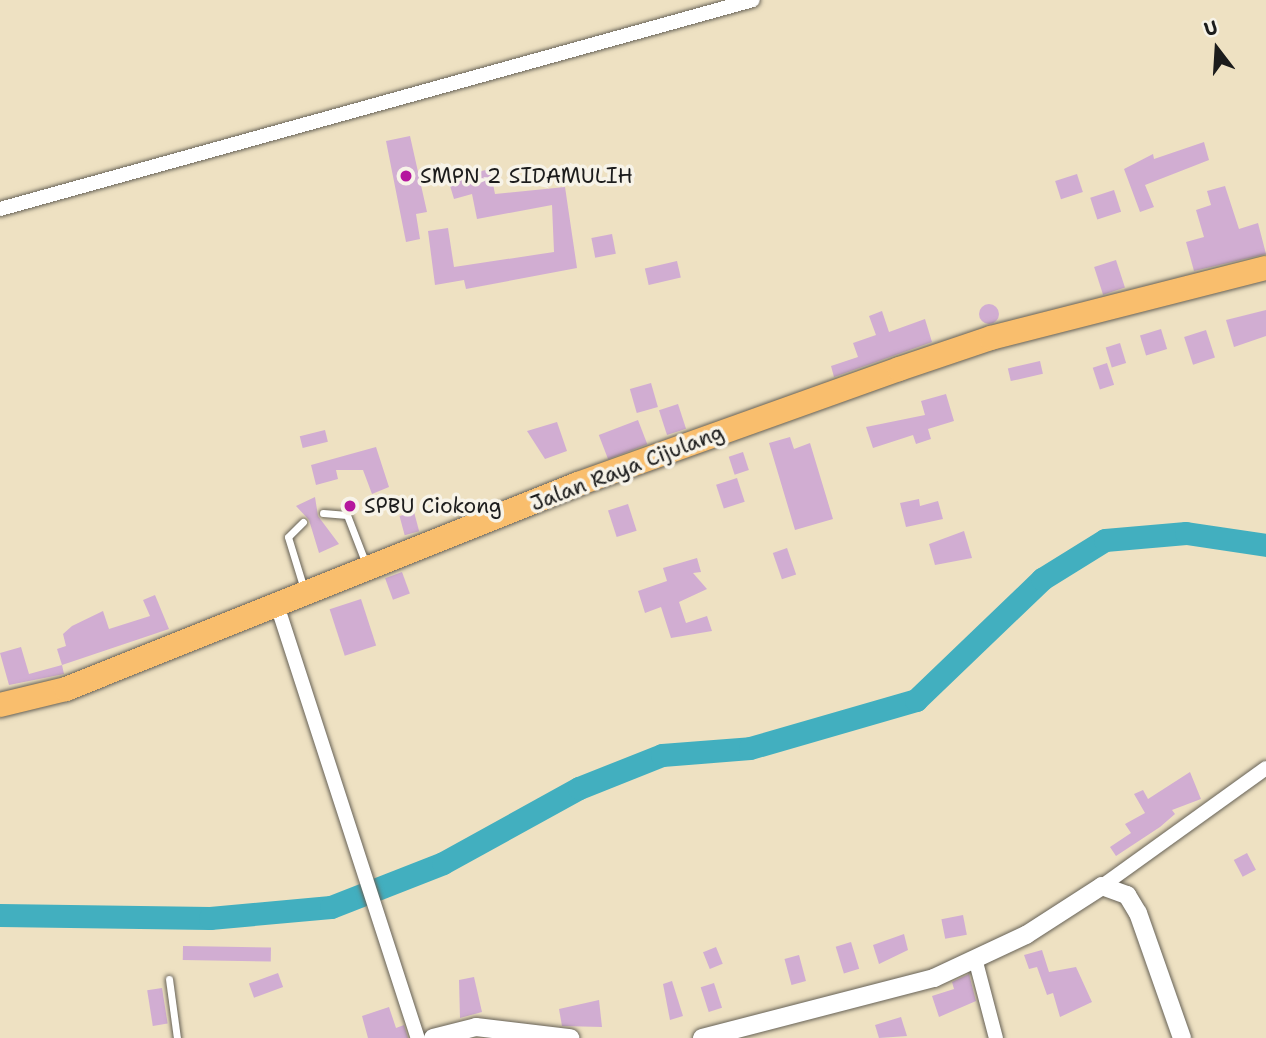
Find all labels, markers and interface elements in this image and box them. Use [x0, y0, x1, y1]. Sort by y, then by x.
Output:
north arrow [1182, 14, 1252, 84]
text: U [1201, 15, 1221, 42]
place label: SMPN 2 SIDAMULIH [420, 163, 633, 189]
marker: SMPN 2 SIDAMULIH [398, 168, 414, 184]
street label: Jalan Raya Cijulang [527, 420, 727, 516]
place label: SPBU Ciokong [364, 493, 502, 519]
marker: SPBU Ciokong [342, 498, 358, 514]

